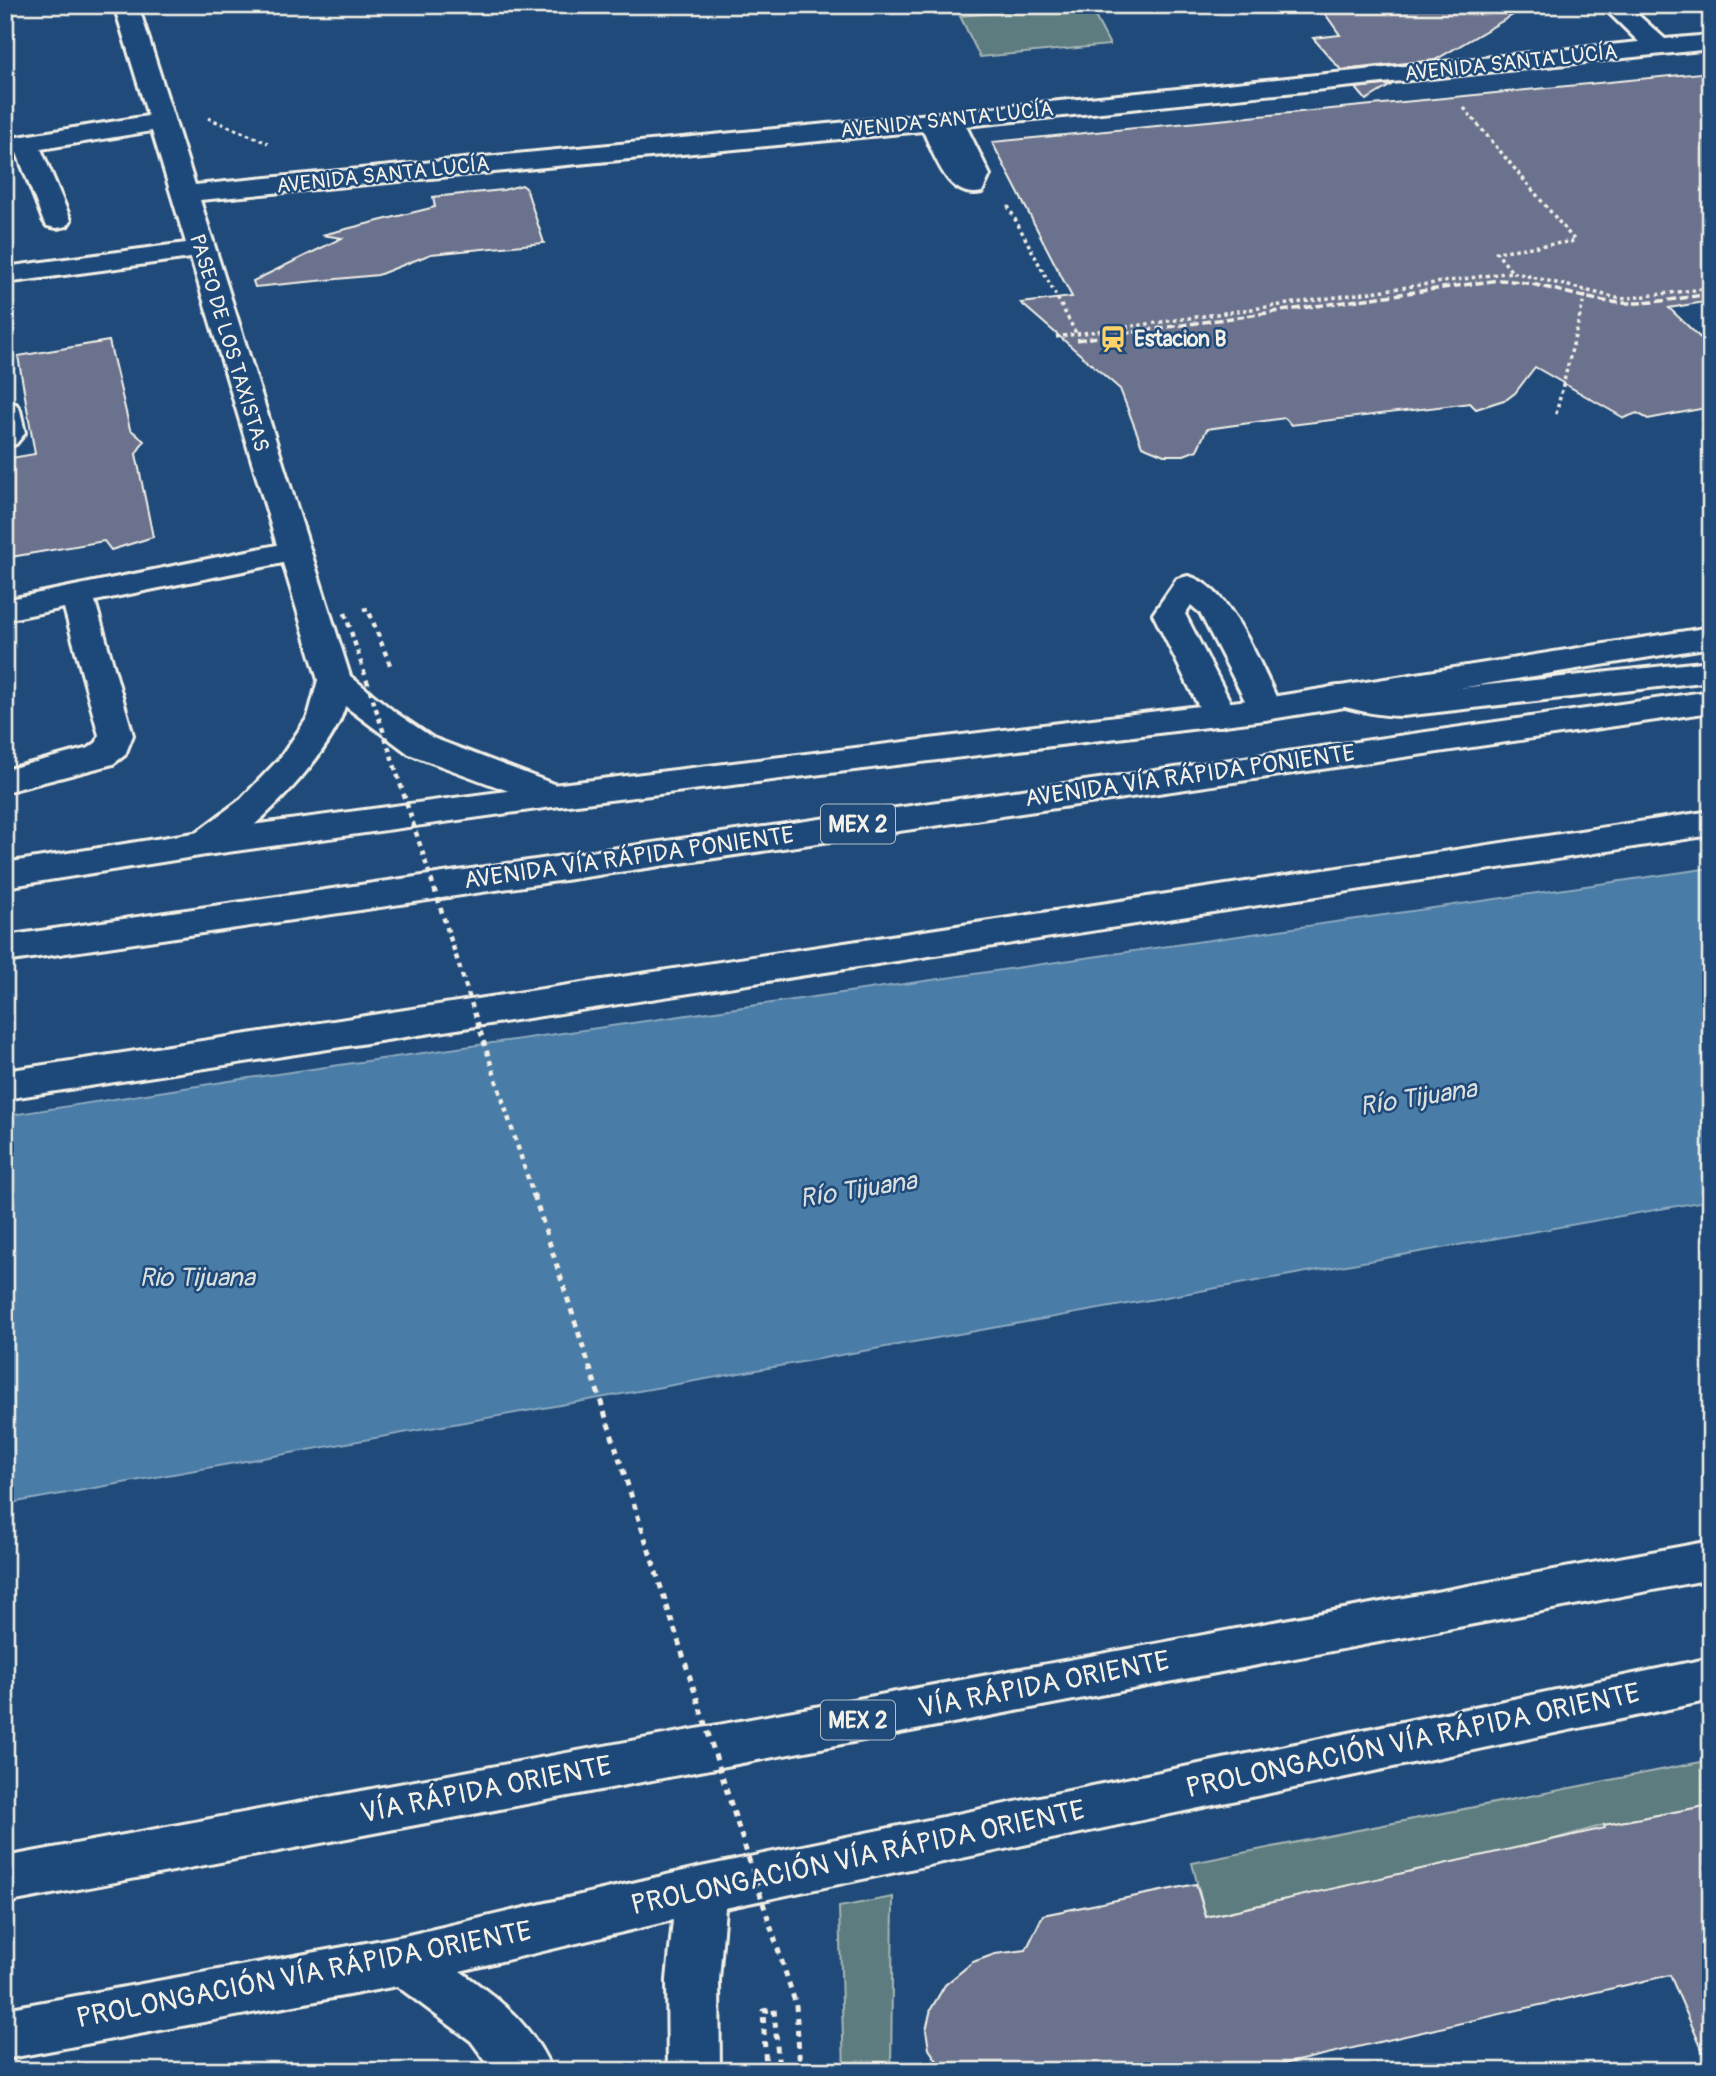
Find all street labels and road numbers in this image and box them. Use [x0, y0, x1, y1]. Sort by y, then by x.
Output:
street label: AVENIDA SANTA LUCÍA [1403, 38, 1619, 88]
street label: AVENIDA SANTA LUCÍA [839, 95, 1055, 145]
street label: AVENIDA SANTA LUCÍA [275, 150, 491, 200]
street label: PASEO DE LOS TAXISTAS [183, 231, 275, 455]
street label: AVENIDA VÍA RÁPIDA PONIENTE [1023, 738, 1357, 814]
road number: MEX 2 [821, 804, 895, 844]
street label: AVENIDA VÍA RÁPIDA PONIENTE [462, 820, 796, 896]
street label: VÍA RÁPIDA ORIENTE [915, 1643, 1173, 1727]
street label: PROLONGACIÓN VÍA RÁPIDA ORIENTE [1183, 1676, 1643, 1806]
road number: MEX 2 [821, 1700, 895, 1740]
street label: VÍA RÁPIDA ORIENTE [357, 1748, 615, 1832]
street label: PROLONGACIÓN VÍA RÁPIDA ORIENTE [628, 1793, 1088, 1923]
street label: PROLONGACIÓN VÍA RÁPIDA ORIENTE [73, 1914, 535, 2036]

